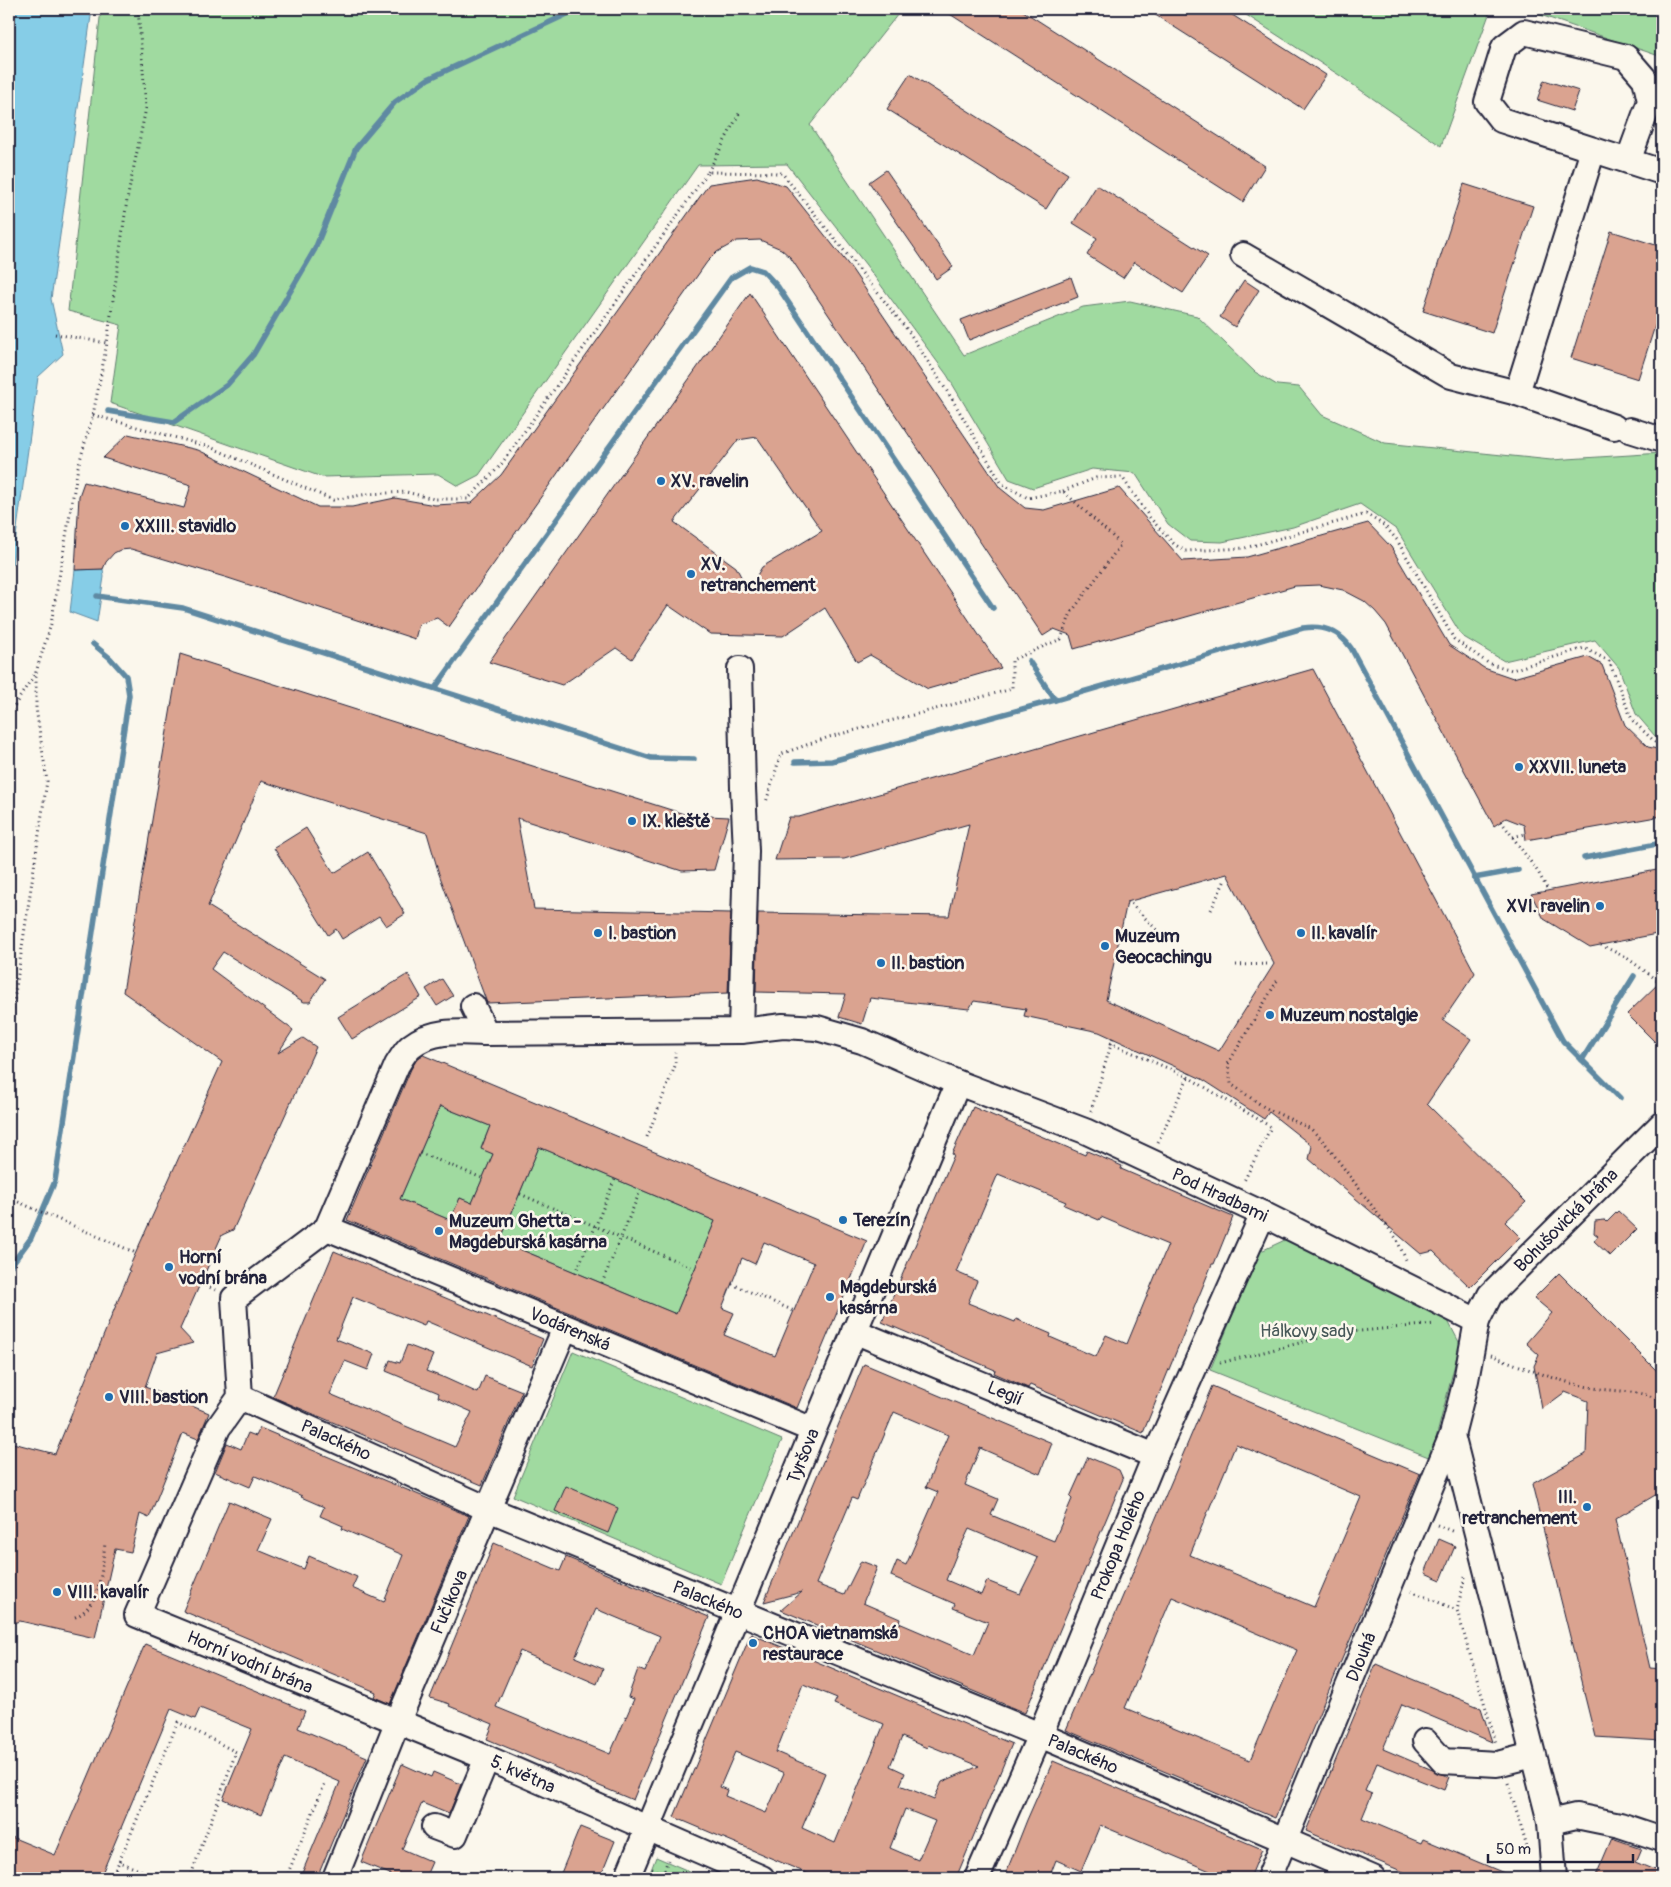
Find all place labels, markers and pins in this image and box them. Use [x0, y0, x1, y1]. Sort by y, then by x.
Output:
place label: XV. ravelin [671, 470, 749, 493]
marker: XV. ravelin [655, 475, 667, 487]
place label: XXIII. stavidlo [135, 515, 237, 538]
marker: XXIII. stavidlo [119, 520, 131, 532]
place label: XV. retranchement [701, 553, 816, 597]
marker: XV. retranchement [685, 568, 697, 580]
place label: XXVII. luneta [1529, 756, 1627, 779]
marker: XXVII. luneta [1513, 761, 1525, 773]
place label: IX. kleště [642, 810, 711, 833]
marker: IX. kleště [626, 815, 638, 827]
place label: XVI. ravelin [1507, 895, 1590, 918]
marker: XVI. ravelin [1594, 900, 1606, 912]
place label: I. bastion [608, 922, 676, 945]
place label: II. kavalír [1311, 922, 1378, 945]
place label: Muzeum Geocachingu [1115, 925, 1212, 969]
marker: I. bastion [592, 927, 604, 939]
marker: II. kavalír [1295, 927, 1307, 939]
marker: Muzeum Geocachingu [1099, 940, 1111, 952]
place label: II. bastion [891, 952, 964, 975]
marker: II. bastion [875, 957, 887, 969]
place label: Muzeum nostalgie [1280, 1004, 1419, 1027]
marker: Muzeum nostalgie [1264, 1009, 1276, 1021]
place label: Terezín [852, 1209, 910, 1232]
place label: Muzeum Ghetta - Magdeburská kasárna [449, 1210, 607, 1254]
marker: Terezín [837, 1214, 849, 1226]
marker: Muzeum Ghetta - Magdeburská kasárna [433, 1225, 445, 1237]
place label: Horní vodní brána [178, 1246, 268, 1290]
marker: Horní vodní brána [163, 1261, 175, 1273]
place label: Magdeburská kasárna [839, 1276, 937, 1320]
marker: Magdeburská kasárna [824, 1291, 836, 1303]
place label: VIII. bastion [119, 1386, 208, 1409]
marker: VIII. bastion [103, 1391, 115, 1403]
place label: III. retranchement [1462, 1486, 1578, 1530]
marker: III. retranchement [1581, 1501, 1593, 1513]
place label: VIII. kavalír [67, 1581, 150, 1604]
marker: VIII. kavalír [51, 1586, 63, 1598]
place label: CHOA vietnamská restaurace [763, 1622, 899, 1666]
marker: CHOA vietnamská restaurace [747, 1637, 759, 1649]

